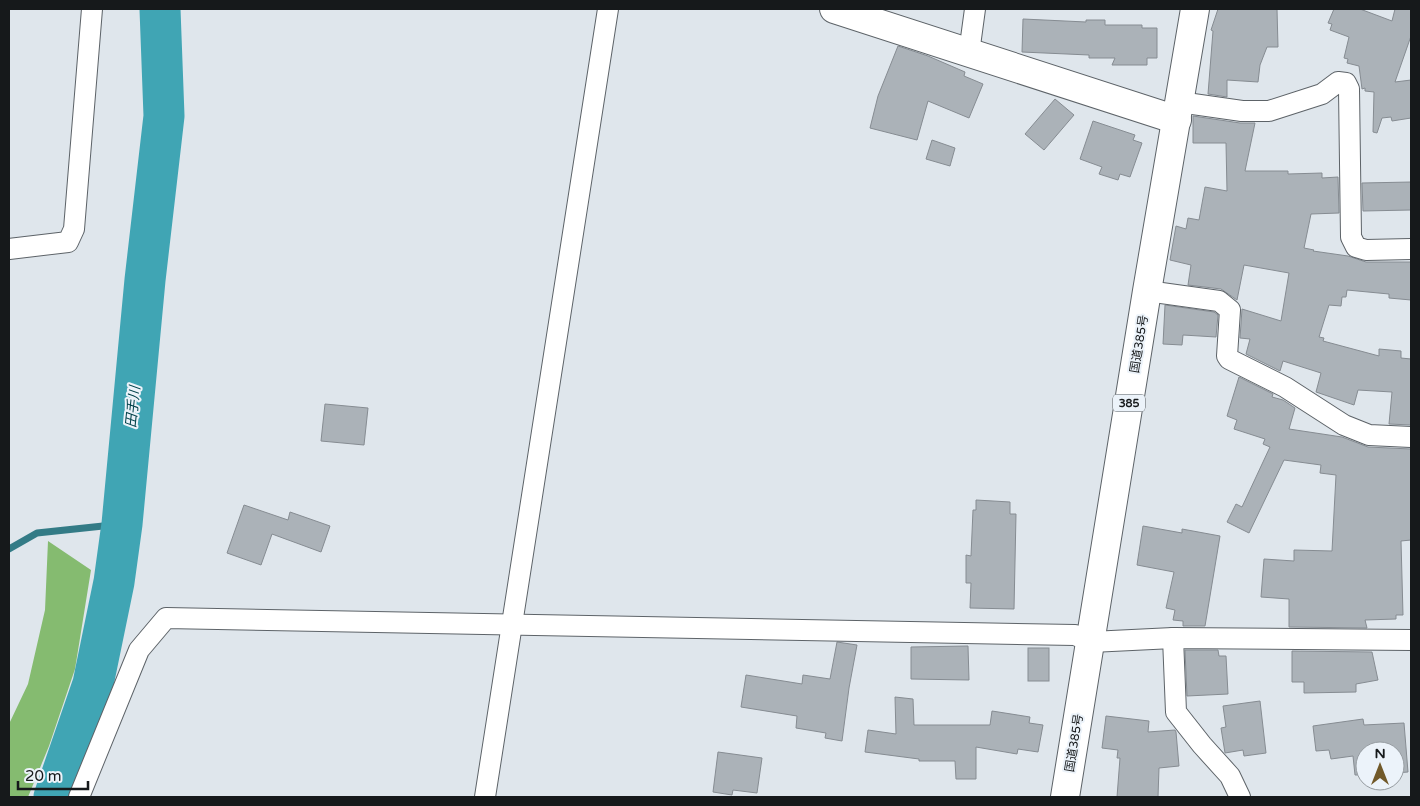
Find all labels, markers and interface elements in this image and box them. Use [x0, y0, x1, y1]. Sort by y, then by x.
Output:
street label: 国道385号 [1128, 314, 1150, 374]
water label: 田手川 [122, 383, 144, 429]
road number: 385 [1113, 394, 1145, 412]
street label: 国道385号 [1063, 713, 1085, 773]
north arrow [1355, 741, 1405, 791]
text: N [1374, 745, 1386, 762]
scale bar [18, 758, 88, 790]
text: 20 m [25, 767, 62, 785]

